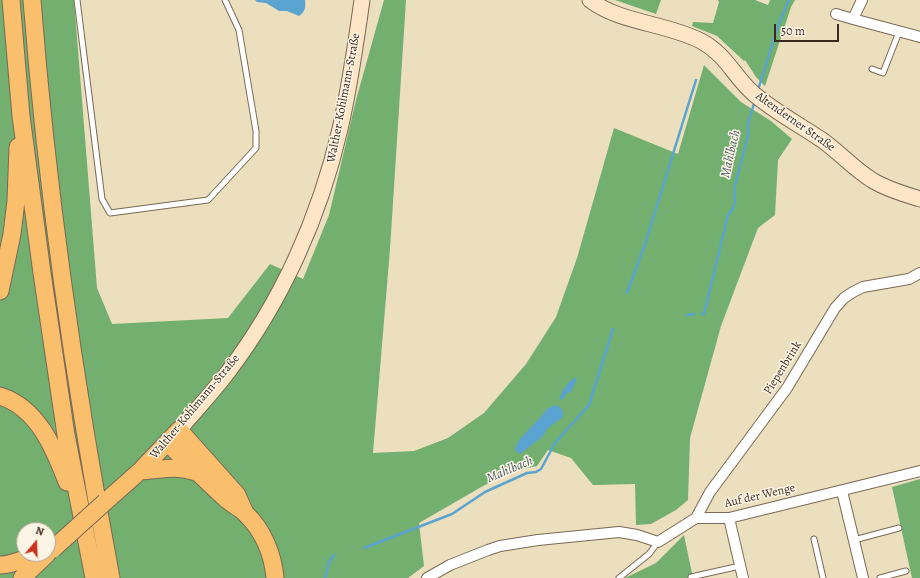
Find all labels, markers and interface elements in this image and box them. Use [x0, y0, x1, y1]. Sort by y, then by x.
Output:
scale bar [776, 16, 841, 42]
text: 50 m [781, 23, 805, 39]
street label: Walther-Kohlmann-Straße [324, 32, 364, 164]
street label: Altenderner Straße [752, 89, 838, 155]
water label: Mahlbach [718, 129, 744, 179]
street label: Piepenbrink [761, 339, 805, 397]
street label: Walther-Kohlmann-Straße [147, 352, 243, 462]
water label: Mahlbach [485, 453, 535, 487]
street label: Auf der Wenge [723, 481, 797, 511]
north arrow [16, 522, 56, 562]
text: N [34, 523, 46, 540]

